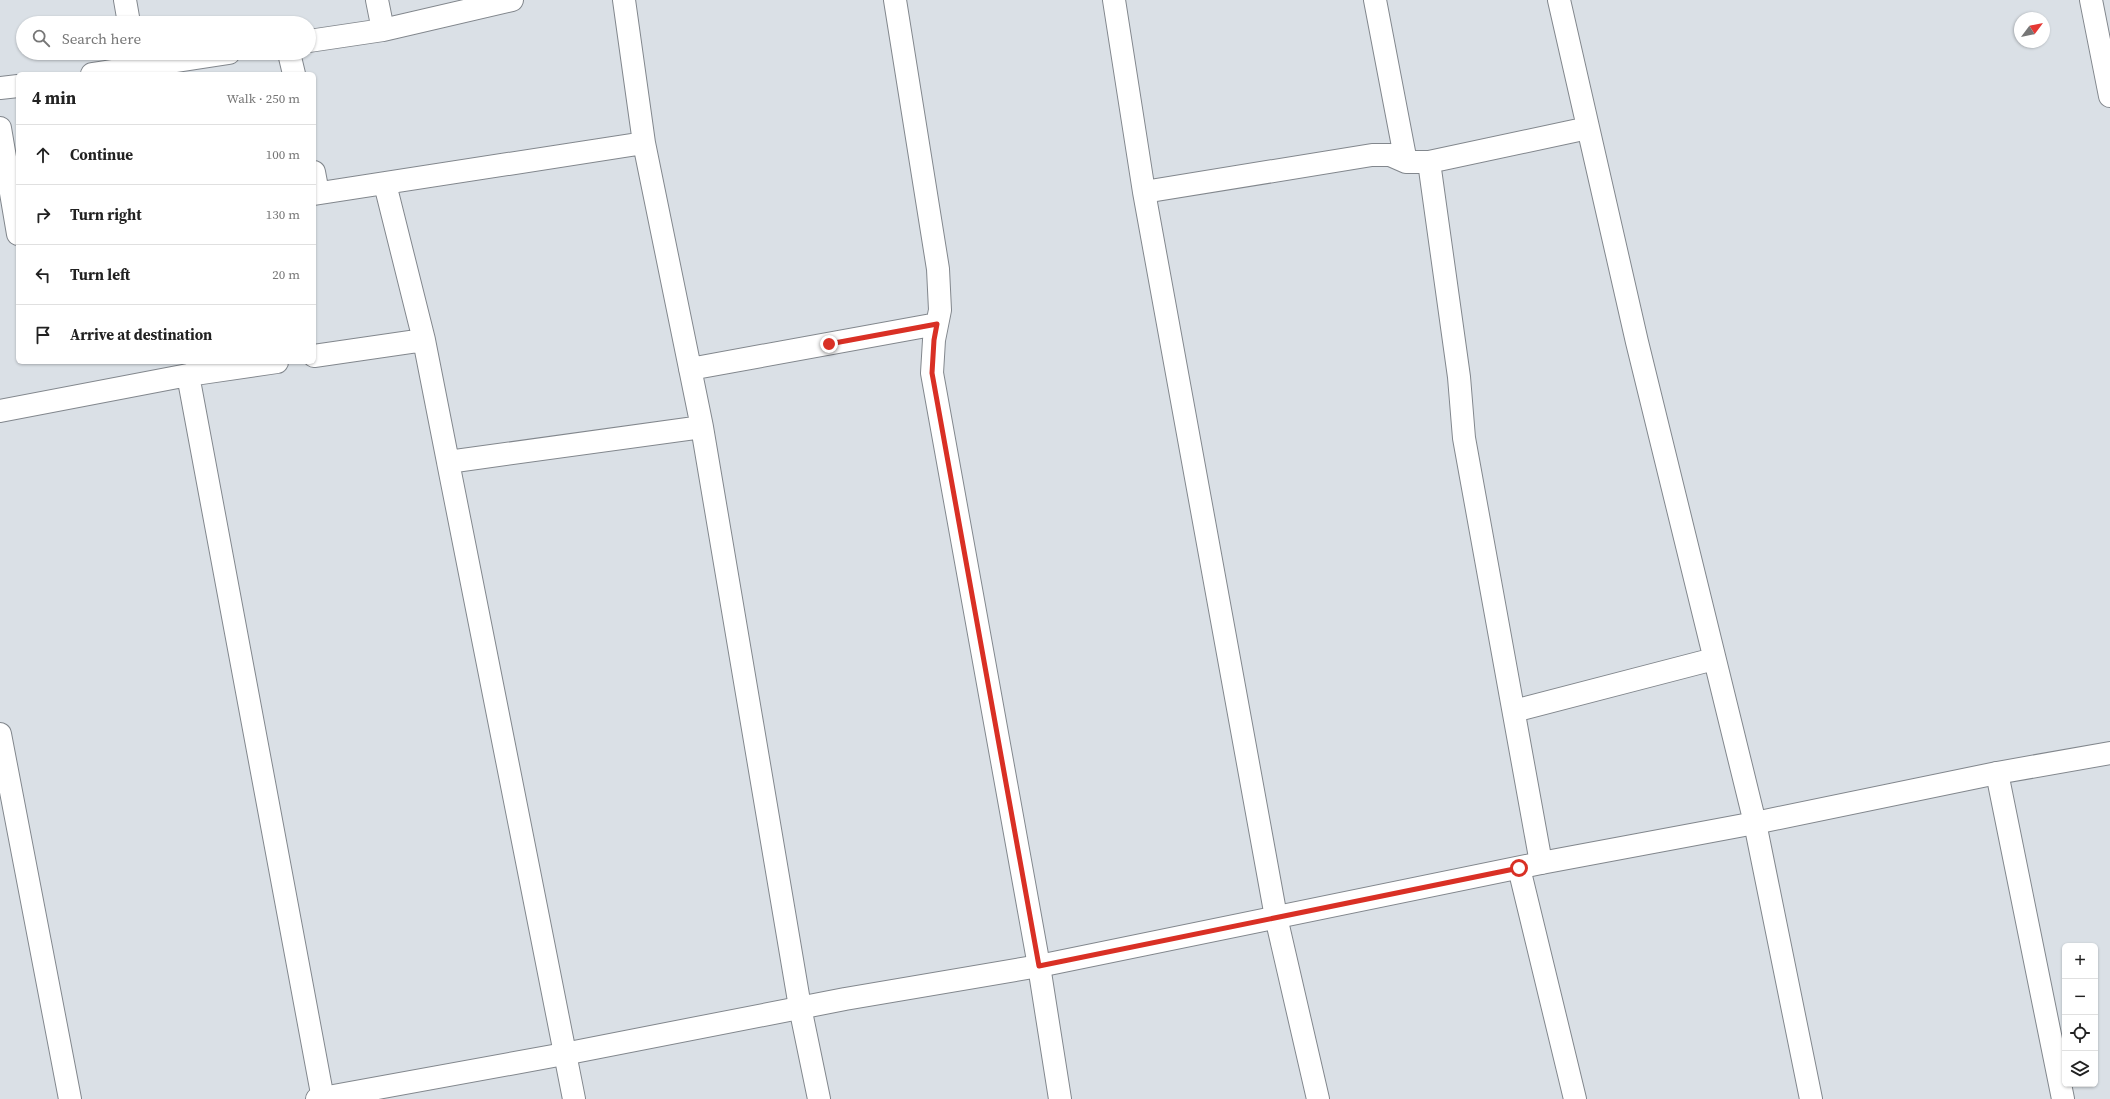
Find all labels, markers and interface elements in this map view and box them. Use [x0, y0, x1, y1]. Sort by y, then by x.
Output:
north arrow [2014, 12, 2050, 48]
search box [16, 16, 316, 60]
icon: search [30, 27, 52, 49]
text: Search here [62, 28, 141, 49]
text: 4 min [32, 86, 76, 110]
text: Walk · 250 m [227, 90, 300, 107]
icon: ahead [32, 144, 54, 166]
text: Continue [70, 144, 133, 165]
text: 100 m [266, 146, 300, 163]
icon: right [32, 204, 54, 226]
text: Turn right [70, 204, 142, 225]
text: 130 m [266, 206, 300, 223]
icon: left [32, 264, 54, 286]
text: Turn left [70, 264, 130, 285]
text: 20 m [272, 266, 300, 283]
icon: arrive [32, 324, 54, 346]
text: Arrive at destination [70, 324, 212, 345]
route end [820, 335, 838, 353]
route start [1510, 859, 1528, 877]
map controls [2062, 943, 2098, 1087]
button: + [2062, 943, 2098, 979]
button: − [2062, 979, 2098, 1015]
button: locate [2062, 1015, 2098, 1051]
button: layers [2062, 1051, 2098, 1087]

